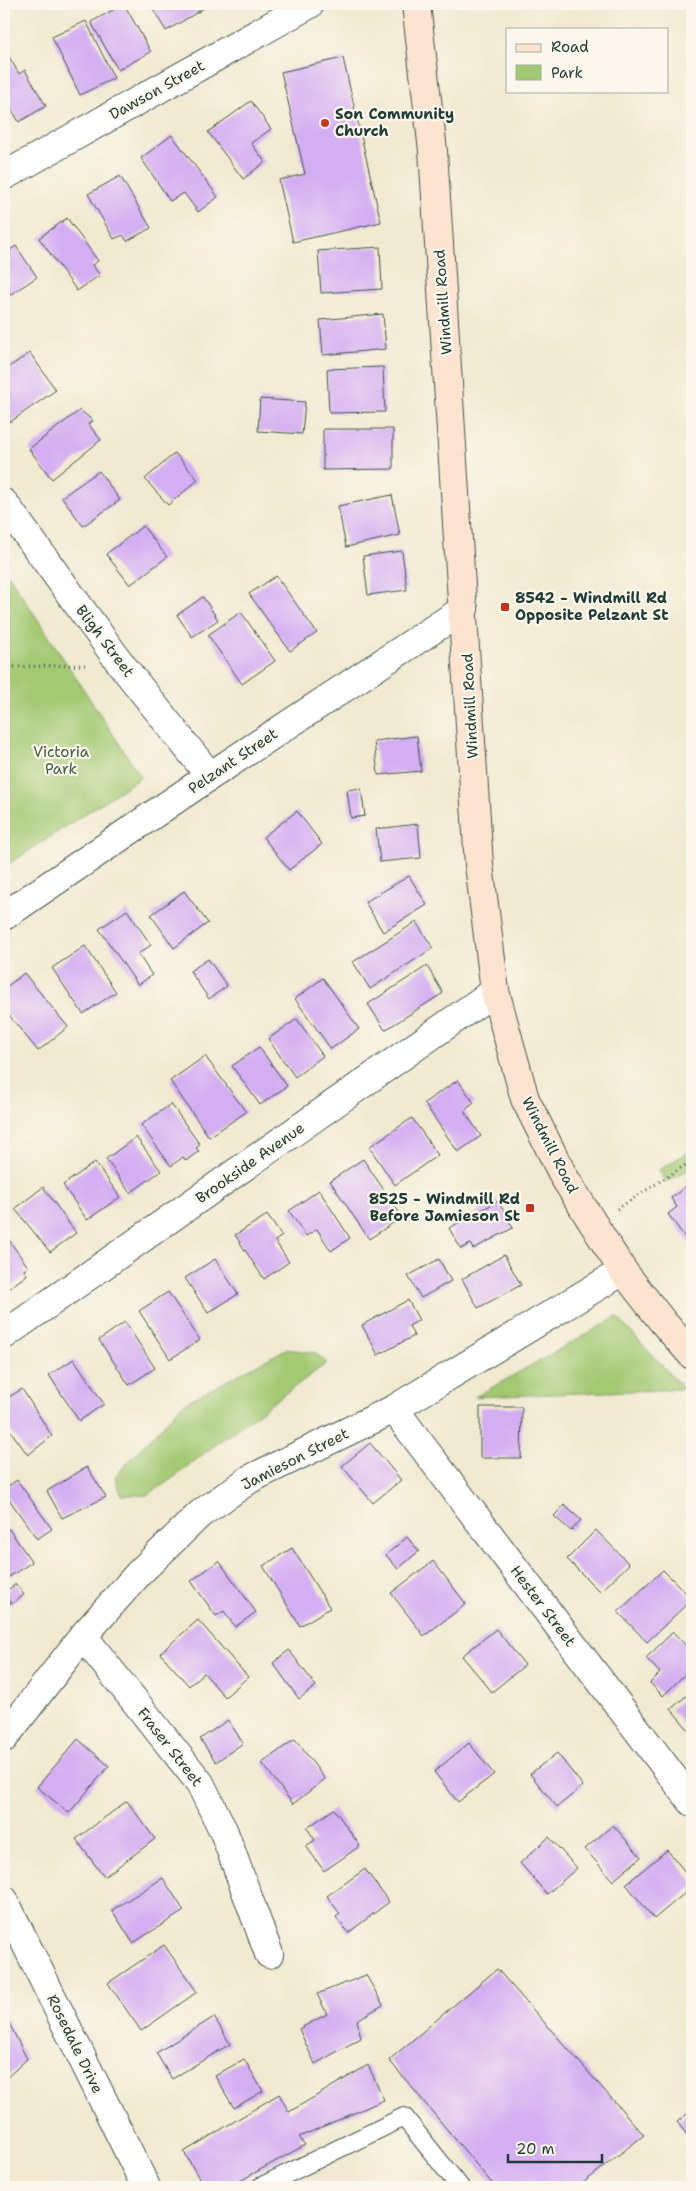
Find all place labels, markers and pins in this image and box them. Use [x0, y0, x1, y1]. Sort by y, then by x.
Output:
place label: Son Community Church [335, 104, 454, 141]
marker: Son Community Church [319, 117, 331, 129]
place label: 8542 - Windmill Rd Opposite Pelzant St [515, 588, 668, 625]
marker: 8542 - Windmill Rd Opposite Pelzant St [499, 601, 511, 613]
place label: 8525 - Windmill Rd Before Jamieson St [369, 1189, 520, 1226]
marker: 8525 - Windmill Rd Before Jamieson St [524, 1202, 536, 1214]

